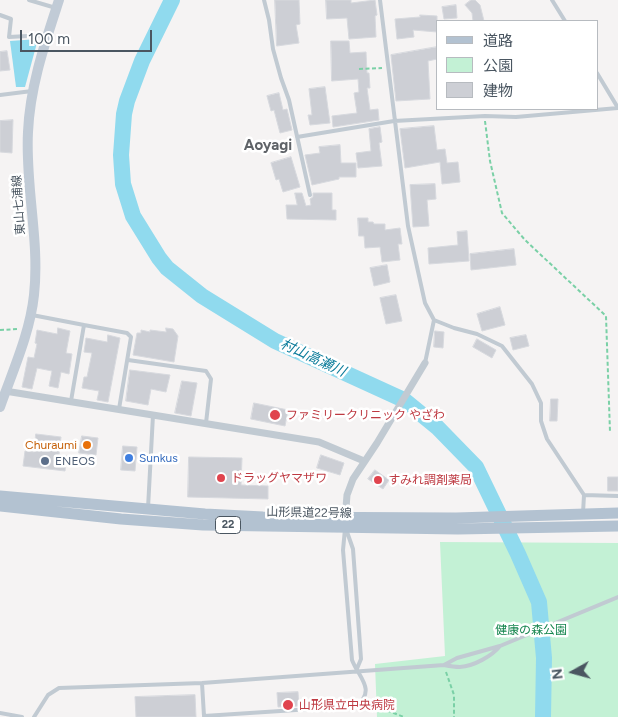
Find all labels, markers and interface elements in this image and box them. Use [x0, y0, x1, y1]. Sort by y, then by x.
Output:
scale bar [22, 20, 155, 52]
legend [436, 20, 598, 110]
text: 100 m [28, 30, 70, 48]
text: 道路 [483, 32, 513, 50]
text: 公園 [483, 57, 513, 75]
text: 建物 [483, 82, 513, 100]
district label: Aoyagi [244, 137, 292, 155]
street label: 東山七浦線 [10, 175, 28, 235]
water label: 村山高瀬川 [278, 336, 348, 380]
marker: ファミリークリニック やざわ [268, 408, 282, 422]
place label: ファミリークリニック やざわ [286, 408, 445, 422]
place label: Churaumi [25, 438, 77, 452]
marker: Churaumi [81, 439, 93, 451]
place label: Sunkus [139, 451, 178, 465]
marker: Sunkus [123, 452, 135, 464]
place label: ENEOS [55, 454, 95, 468]
marker: ENEOS [39, 455, 51, 467]
place label: ドラッグヤマザワ [231, 471, 327, 485]
marker: ドラッグヤマザワ [215, 472, 227, 484]
place label: すみれ調剤薬局 [388, 473, 472, 487]
marker: すみれ調剤薬局 [372, 474, 384, 486]
street label: 山形県道22号線 [266, 505, 352, 521]
road number: 22 [216, 516, 240, 534]
park label: 健康の森公園 [495, 623, 567, 637]
north arrow [548, 647, 598, 697]
text: N [549, 667, 567, 680]
marker: 山形県立中央病院 [281, 698, 295, 712]
place label: 山形県立中央病院 [299, 698, 395, 712]

